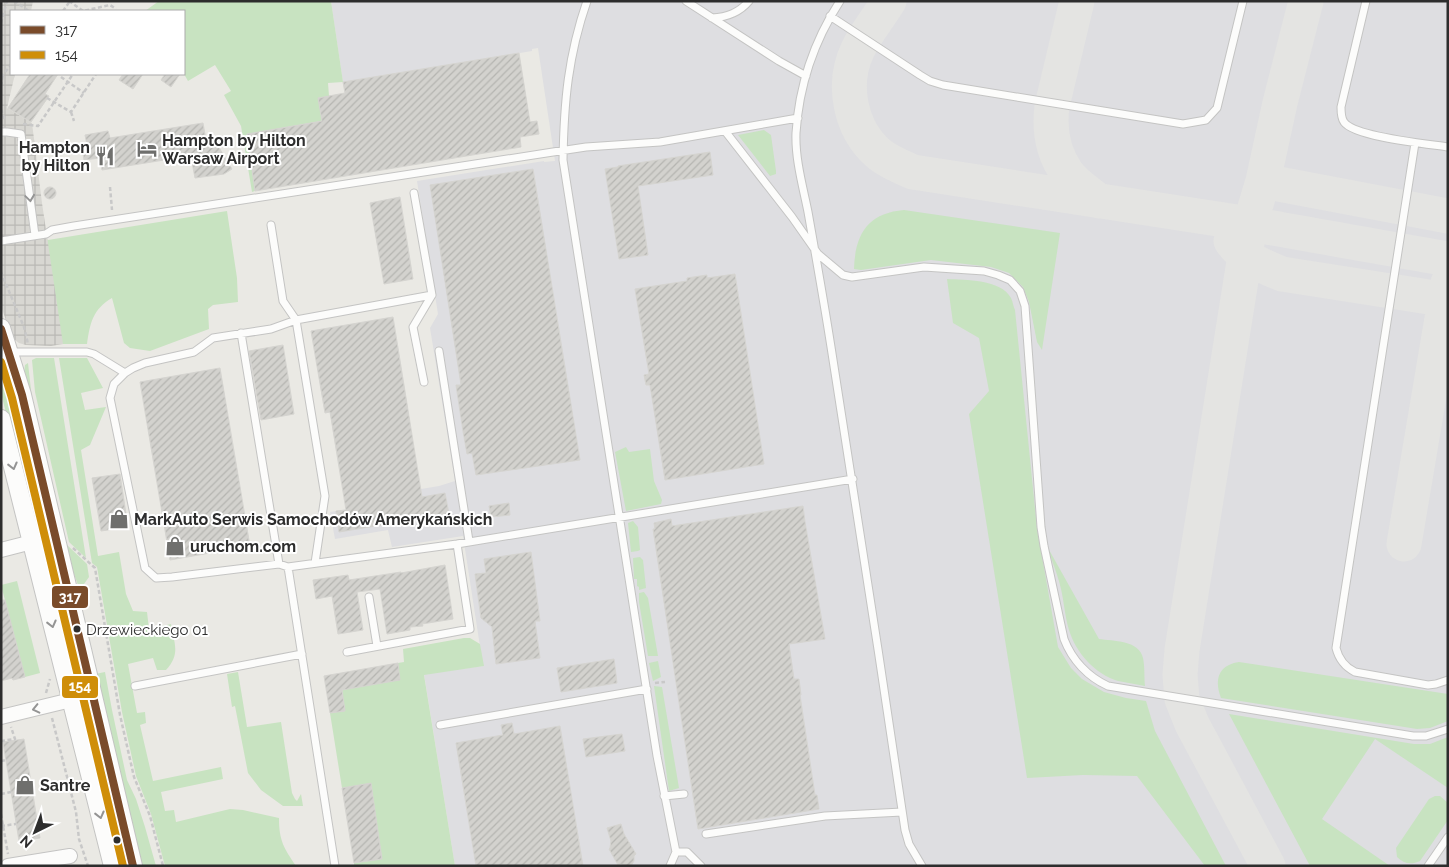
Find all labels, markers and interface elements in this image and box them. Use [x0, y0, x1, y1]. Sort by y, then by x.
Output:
legend [10, 10, 185, 75]
text: 317 [55, 21, 77, 39]
text: 154 [55, 46, 78, 64]
place label: Hampton by Hilton Warsaw Airport [162, 131, 306, 168]
place label: Hampton by Hilton [19, 138, 90, 175]
hotel icon: Hampton by Hilton Warsaw Airport [136, 138, 158, 160]
restaurant icon: Hampton by Hilton [94, 145, 116, 167]
one-way arrow [24, 194, 35, 202]
one-way arrow [7, 461, 18, 470]
shop icon: MarkAuto Serwis Samochodów Amerykańskich [108, 508, 130, 530]
place label: MarkAuto Serwis Samochodów Amerykańskich [134, 510, 492, 529]
shop icon: uruchom.com [164, 535, 186, 557]
place label: uruchom.com [190, 537, 296, 556]
line badge: 317 [51, 585, 89, 609]
text: 317 [59, 589, 81, 605]
one-way arrow [46, 619, 57, 628]
place label: Drzewieckiego 01 [86, 621, 209, 639]
marker: Drzewieckiego 01 [72, 624, 82, 634]
line badge: 154 [61, 675, 99, 699]
text: 154 [69, 678, 91, 694]
one-way arrow [32, 703, 41, 714]
shop icon: Santre [14, 774, 36, 796]
place label: Santre [40, 776, 91, 795]
north arrow [10, 807, 60, 857]
one-way arrow [95, 811, 105, 819]
text: N [17, 832, 36, 851]
unlabelled marker [112, 835, 122, 845]

